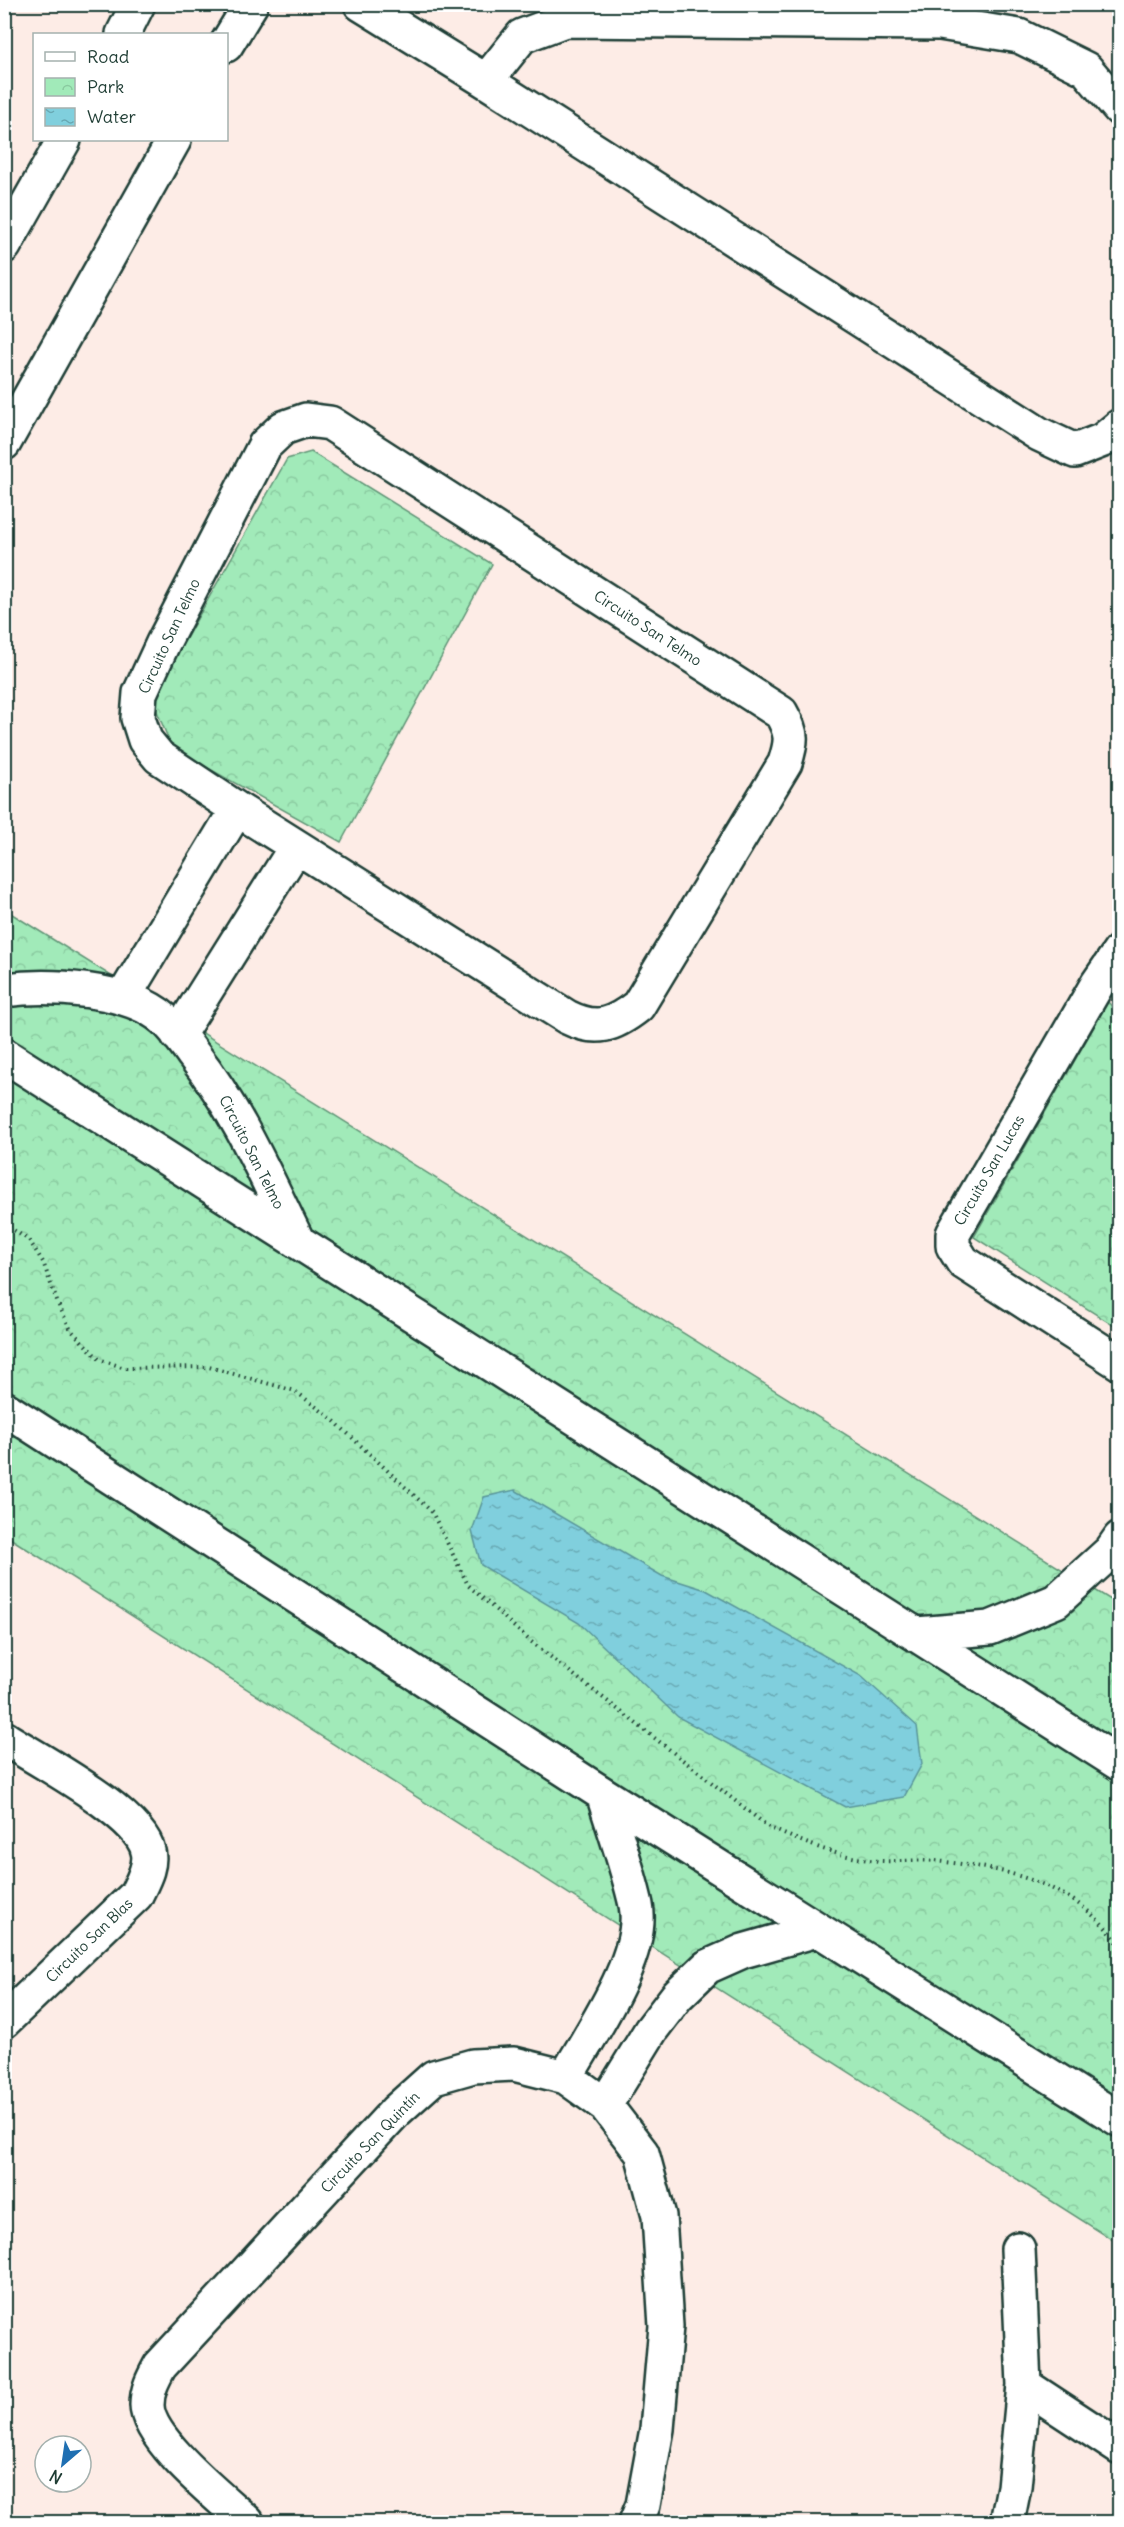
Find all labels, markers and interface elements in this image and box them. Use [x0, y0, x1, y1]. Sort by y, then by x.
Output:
legend [33, 33, 228, 141]
text: Road [87, 45, 130, 68]
text: Park [87, 75, 124, 98]
text: Water [87, 105, 137, 128]
street label: Circuito San Telmo [134, 575, 204, 697]
street label: Circuito San Telmo [590, 586, 706, 670]
street label: Circuito San Telmo [215, 1092, 289, 1212]
street label: Circuito San Lucas [950, 1111, 1029, 1229]
street label: Circuito San Blas [41, 1894, 137, 1986]
street label: Circuito San Quintín [317, 2087, 424, 2197]
north arrow [33, 2434, 93, 2494]
text: N [46, 2466, 65, 2489]

